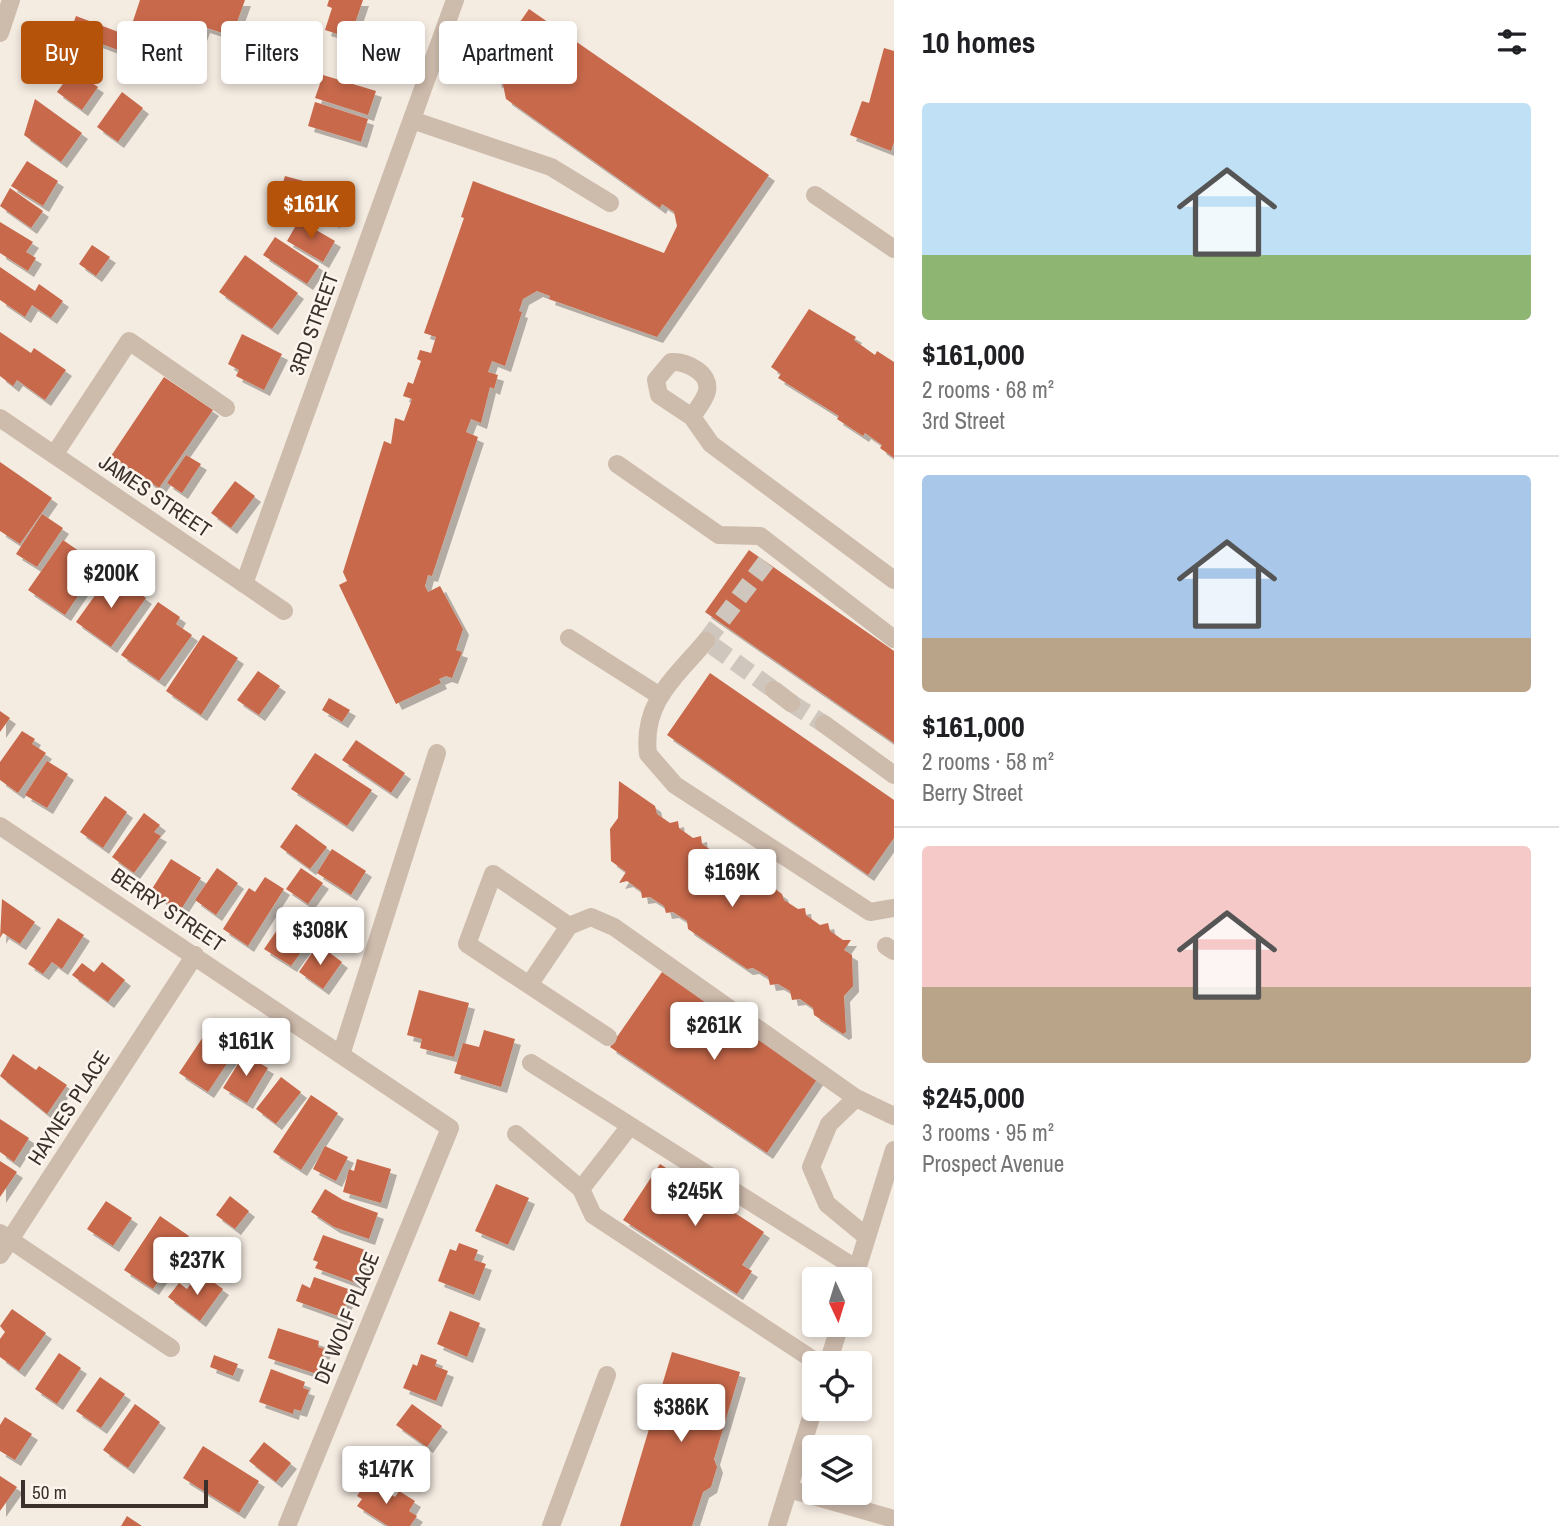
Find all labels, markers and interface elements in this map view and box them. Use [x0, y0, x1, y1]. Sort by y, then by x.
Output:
chip: Buy [21, 21, 103, 84]
chip: Rent [117, 21, 207, 84]
chip: Filters [221, 21, 323, 84]
chip: New [337, 21, 425, 84]
chip: Apartment [439, 21, 577, 84]
text: 10 homes [922, 22, 1036, 62]
icon: filters [1493, 23, 1531, 61]
icon: home [1164, 149, 1290, 275]
pin: $161K [262, 182, 360, 241]
text: $161K [283, 188, 339, 219]
street label: 3RD STREET [282, 268, 346, 379]
text: $161,000 [922, 334, 1025, 374]
text: 2 rooms · 68 m² [922, 374, 1054, 405]
text: 3rd Street [922, 405, 1005, 436]
street label: JAMES STREET [93, 447, 218, 544]
icon: home [1164, 521, 1290, 647]
pin: $200K [62, 550, 160, 610]
text: $200K [83, 557, 139, 588]
text: $161,000 [922, 706, 1025, 746]
text: 2 rooms · 58 m² [922, 746, 1054, 777]
text: Berry Street [922, 777, 1023, 808]
pin: $169K [683, 850, 781, 909]
text: $169K [704, 856, 760, 887]
street label: BERRY STREET [106, 861, 231, 959]
icon: home [1164, 892, 1290, 1018]
pin: $308K [271, 908, 369, 967]
text: $308K [292, 914, 348, 945]
pin: $261K [665, 1002, 763, 1062]
text: $261K [686, 1009, 742, 1040]
pin: $161K [197, 1018, 295, 1078]
text: $161K [218, 1025, 274, 1056]
street label: HAYNES PLACE [21, 1045, 116, 1170]
text: $245,000 [922, 1077, 1025, 1117]
text: 3 rooms · 95 m² [922, 1117, 1054, 1148]
text: Prospect Avenue [922, 1148, 1064, 1179]
pin: $245K [646, 1168, 744, 1228]
text: $245K [667, 1175, 723, 1206]
pin: $237K [148, 1238, 246, 1297]
text: $237K [169, 1244, 225, 1275]
street label: DE WOLF PLACE [307, 1248, 386, 1388]
north arrow [802, 1267, 872, 1337]
map controls [802, 1267, 872, 1505]
button: locate [802, 1351, 872, 1421]
pin: $386K [632, 1384, 730, 1444]
text: $386K [653, 1391, 709, 1422]
button: layers [802, 1435, 872, 1505]
pin: $147K [337, 1446, 435, 1506]
text: $147K [358, 1453, 414, 1484]
scale bar [21, 1477, 208, 1509]
text: 50 m [32, 1479, 67, 1505]

